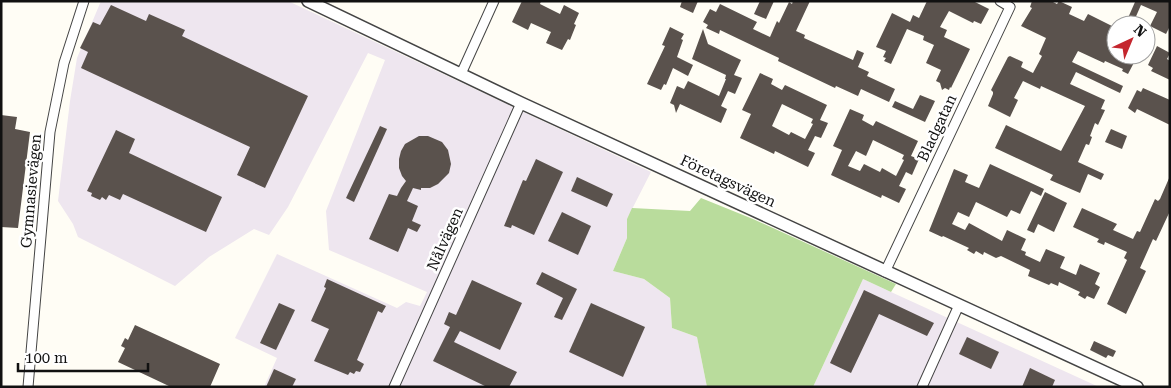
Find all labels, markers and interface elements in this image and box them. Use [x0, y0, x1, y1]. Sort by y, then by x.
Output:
north arrow [1106, 15, 1156, 65]
text: N [1131, 21, 1150, 40]
street label: Bladgatan [914, 91, 960, 164]
street label: Gymnasievägen [17, 133, 45, 249]
street label: Företagsvägen [677, 151, 779, 211]
street label: Nålvägen [423, 204, 467, 273]
scale bar [18, 340, 148, 372]
text: 100 m [25, 349, 68, 367]

